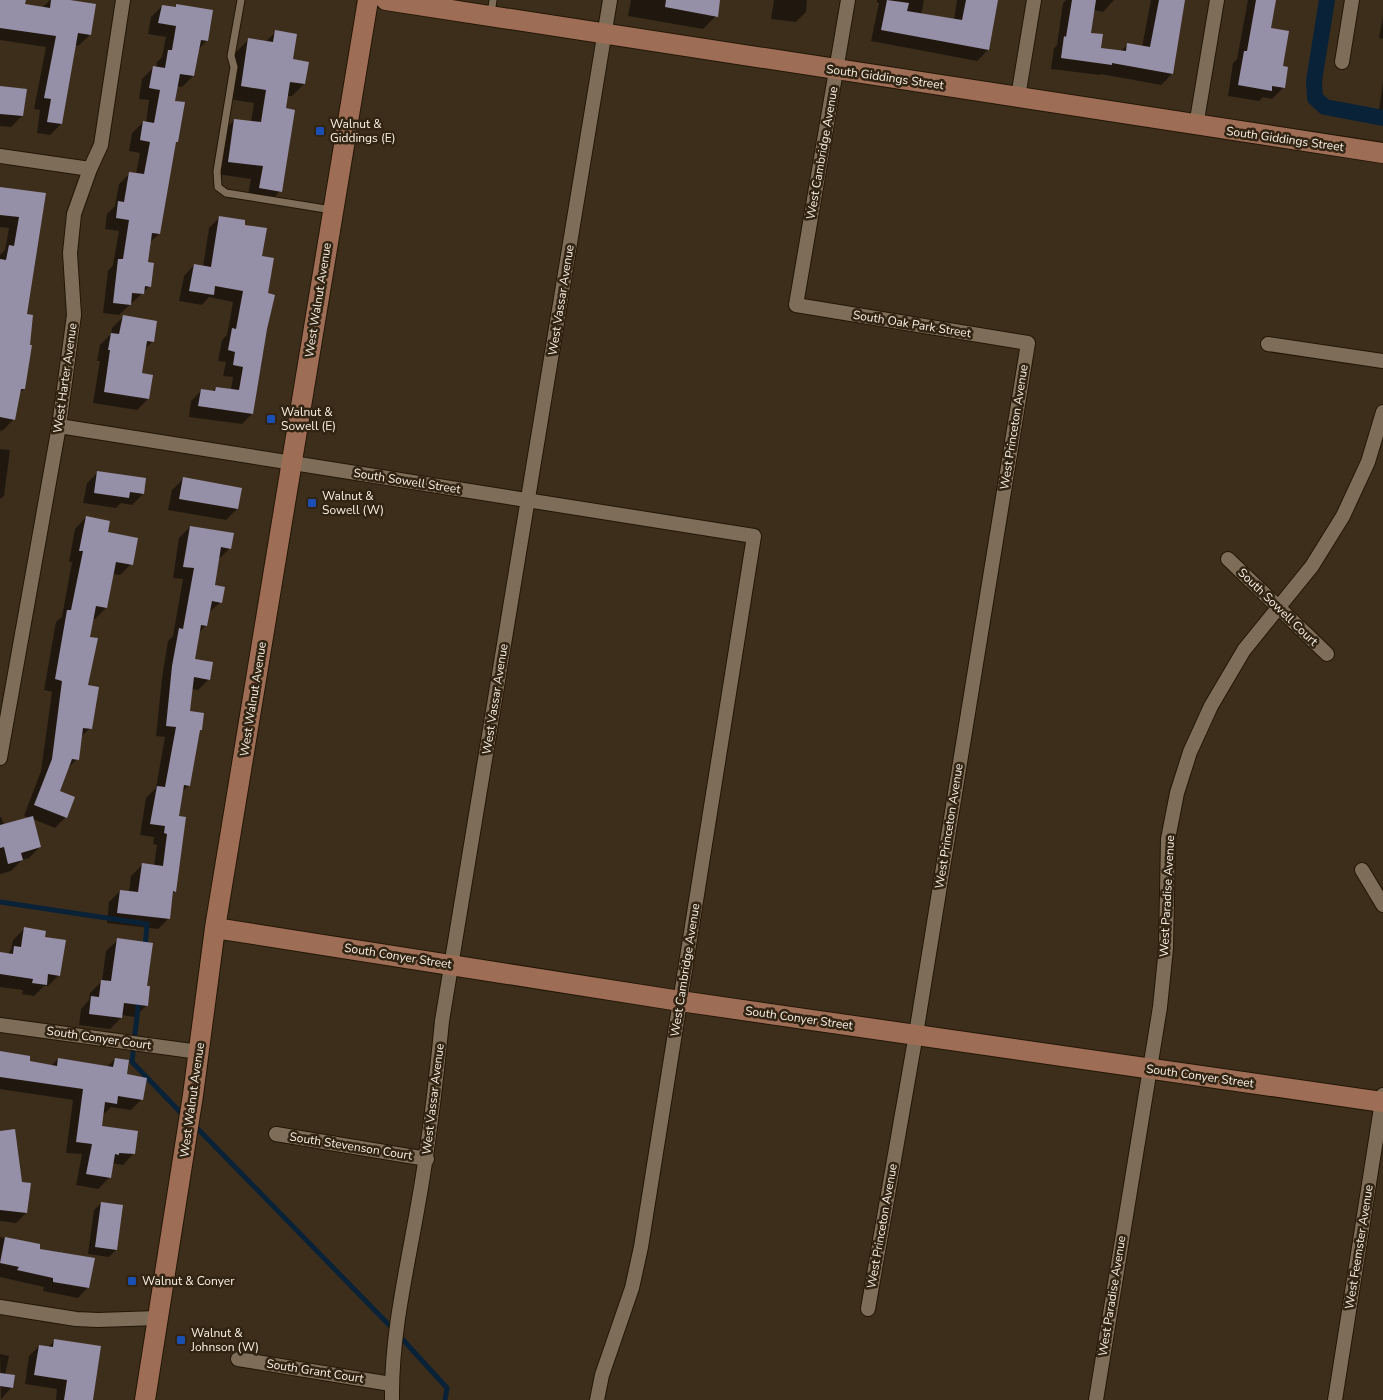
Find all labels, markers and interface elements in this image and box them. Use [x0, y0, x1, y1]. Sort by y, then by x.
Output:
street label: South Giddings Street [825, 61, 946, 93]
street label: West Cambridge Avenue [802, 85, 842, 221]
place label: Walnut & Giddings (E) [330, 116, 396, 146]
street label: South Giddings Street [1225, 123, 1346, 155]
marker: Walnut & Giddings (E) [314, 125, 326, 137]
street label: West Walnut Avenue [301, 241, 335, 359]
street label: West Vassar Avenue [544, 243, 578, 357]
street label: South Oak Park Street [852, 307, 973, 341]
street label: West Harter Avenue [49, 322, 81, 434]
street label: West Princeton Avenue [996, 363, 1032, 491]
place label: Walnut & Sowell (E) [281, 404, 336, 434]
marker: Walnut & Sowell (E) [265, 413, 277, 425]
street label: South Sowell Street [352, 465, 462, 497]
place label: Walnut & Sowell (W) [322, 488, 384, 518]
marker: Walnut & Sowell (W) [306, 497, 318, 509]
street label: South Sowell Court [1235, 565, 1322, 650]
street label: West Walnut Avenue [236, 640, 270, 758]
street label: West Vassar Avenue [478, 642, 512, 756]
street label: West Princeton Avenue [931, 762, 967, 890]
street label: West Paradise Avenue [1156, 835, 1178, 957]
street label: West Cambridge Avenue [667, 902, 703, 1038]
street label: South Conyer Street [343, 940, 454, 973]
street label: South Conyer Street [744, 1003, 855, 1034]
street label: South Conyer Court [46, 1023, 153, 1053]
street label: West Walnut Avenue [176, 1041, 208, 1159]
street label: West Vassar Avenue [418, 1042, 448, 1156]
street label: South Conyer Street [1145, 1061, 1256, 1092]
street label: South Stevenson Court [288, 1128, 414, 1164]
street label: West Princeton Avenue [863, 1162, 901, 1290]
street label: West Feemster Avenue [1341, 1184, 1377, 1310]
street label: West Paradise Avenue [1095, 1234, 1129, 1358]
place label: Walnut & Conyer [142, 1273, 235, 1289]
marker: Walnut & Conyer [126, 1275, 138, 1287]
place label: Walnut & Johnson (W) [190, 1325, 259, 1355]
marker: Walnut & Johnson (W) [175, 1334, 187, 1346]
street label: South Grant Court [265, 1355, 366, 1387]

